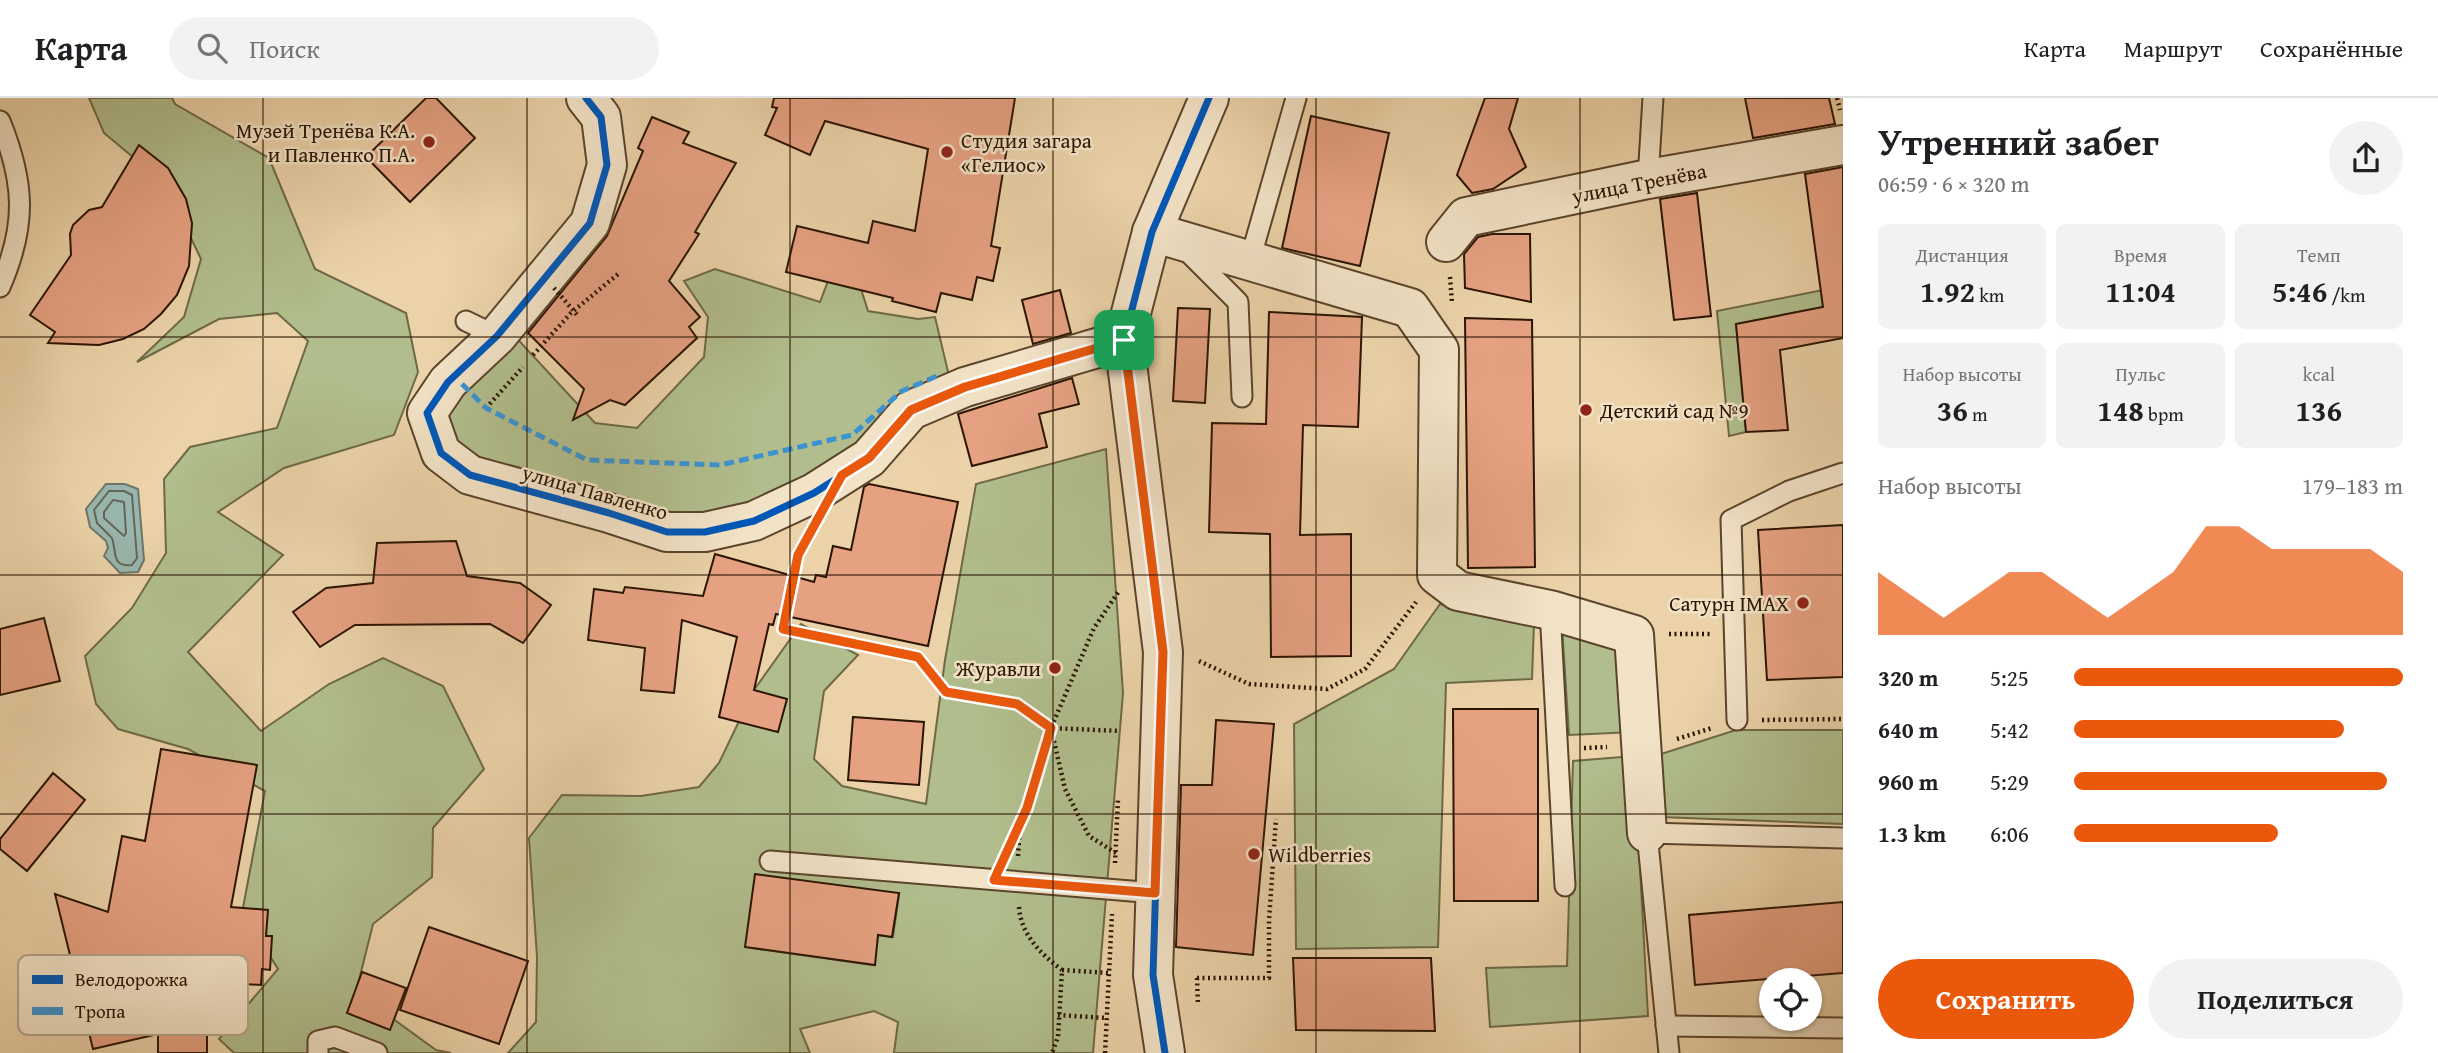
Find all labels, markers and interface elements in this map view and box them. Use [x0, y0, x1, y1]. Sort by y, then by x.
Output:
search box [169, 17, 659, 80]
text: Карта [35, 24, 127, 72]
icon: search [193, 29, 231, 67]
text: Поиск [249, 29, 320, 68]
text: Карта [2024, 31, 2086, 66]
text: Маршрут [2124, 31, 2222, 66]
text: Сохранённые [2260, 31, 2403, 66]
text: Утренний забег [1878, 113, 2159, 169]
place label: Музей Тренёва К.А. и Павленко П.А. [236, 115, 415, 170]
button: share [2329, 121, 2403, 195]
place label: Студия загара «Гелиос» [961, 125, 1092, 180]
marker: Музей Тренёва К.А. и Павленко П.А. [421, 134, 437, 150]
marker: Студия загара «Гелиос» [939, 144, 955, 160]
street label: улица Тренёва [1568, 155, 1709, 211]
text: 06:59 · 6 × 320 m [1878, 167, 2030, 200]
text: Дистанция [1916, 241, 2009, 269]
text: Время [2114, 241, 2167, 269]
text: Темп [2297, 241, 2341, 269]
text: 1.92 [1920, 269, 1975, 313]
text: 11:04 [2105, 269, 2176, 313]
text: 5:46 [2272, 269, 2327, 313]
text: km [1975, 281, 2004, 309]
text: /km [2327, 281, 2366, 309]
pin [1094, 310, 1154, 370]
icon: arrive [1105, 321, 1143, 359]
text: Набор высоты [1903, 360, 2022, 388]
text: Пульс [2116, 360, 2165, 388]
text: kcal [2303, 360, 2335, 388]
text: 36 [1937, 388, 1968, 432]
text: 148 [2097, 388, 2144, 432]
text: 136 [2296, 388, 2342, 432]
place label: Детский сад №9 [1599, 395, 1749, 426]
text: m [1968, 400, 1988, 428]
text: bpm [2144, 400, 2184, 428]
marker: Детский сад №9 [1578, 402, 1594, 418]
street label: улица Павленко [517, 456, 672, 528]
text: Набор высоты [1878, 469, 2022, 502]
text: 179–183 m [2302, 469, 2403, 502]
place label: Сатурн IMAX [1669, 588, 1789, 619]
marker: Сатурн IMAX [1795, 595, 1811, 611]
place label: Журавли [955, 653, 1041, 684]
marker: Журавли [1047, 660, 1063, 676]
text: 320 m [1878, 661, 1939, 694]
text: 5:25 [1990, 661, 2029, 694]
text: 640 m [1878, 713, 1939, 746]
text: 5:42 [1990, 713, 2029, 746]
text: 960 m [1878, 765, 1939, 798]
text: 5:29 [1990, 765, 2029, 798]
text: 1.3 km [1878, 817, 1946, 850]
text: 6:06 [1990, 817, 2029, 850]
place label: Wildberries [1268, 839, 1371, 870]
marker: Wildberries [1246, 846, 1262, 862]
legend [18, 955, 248, 1035]
button: Сохранить [1878, 959, 2134, 1039]
button: Поделиться [2148, 959, 2403, 1039]
text: Велодорожка [75, 965, 188, 993]
map controls [1759, 968, 1822, 1031]
button: locate [1759, 968, 1822, 1031]
text: Тропа [75, 997, 125, 1025]

